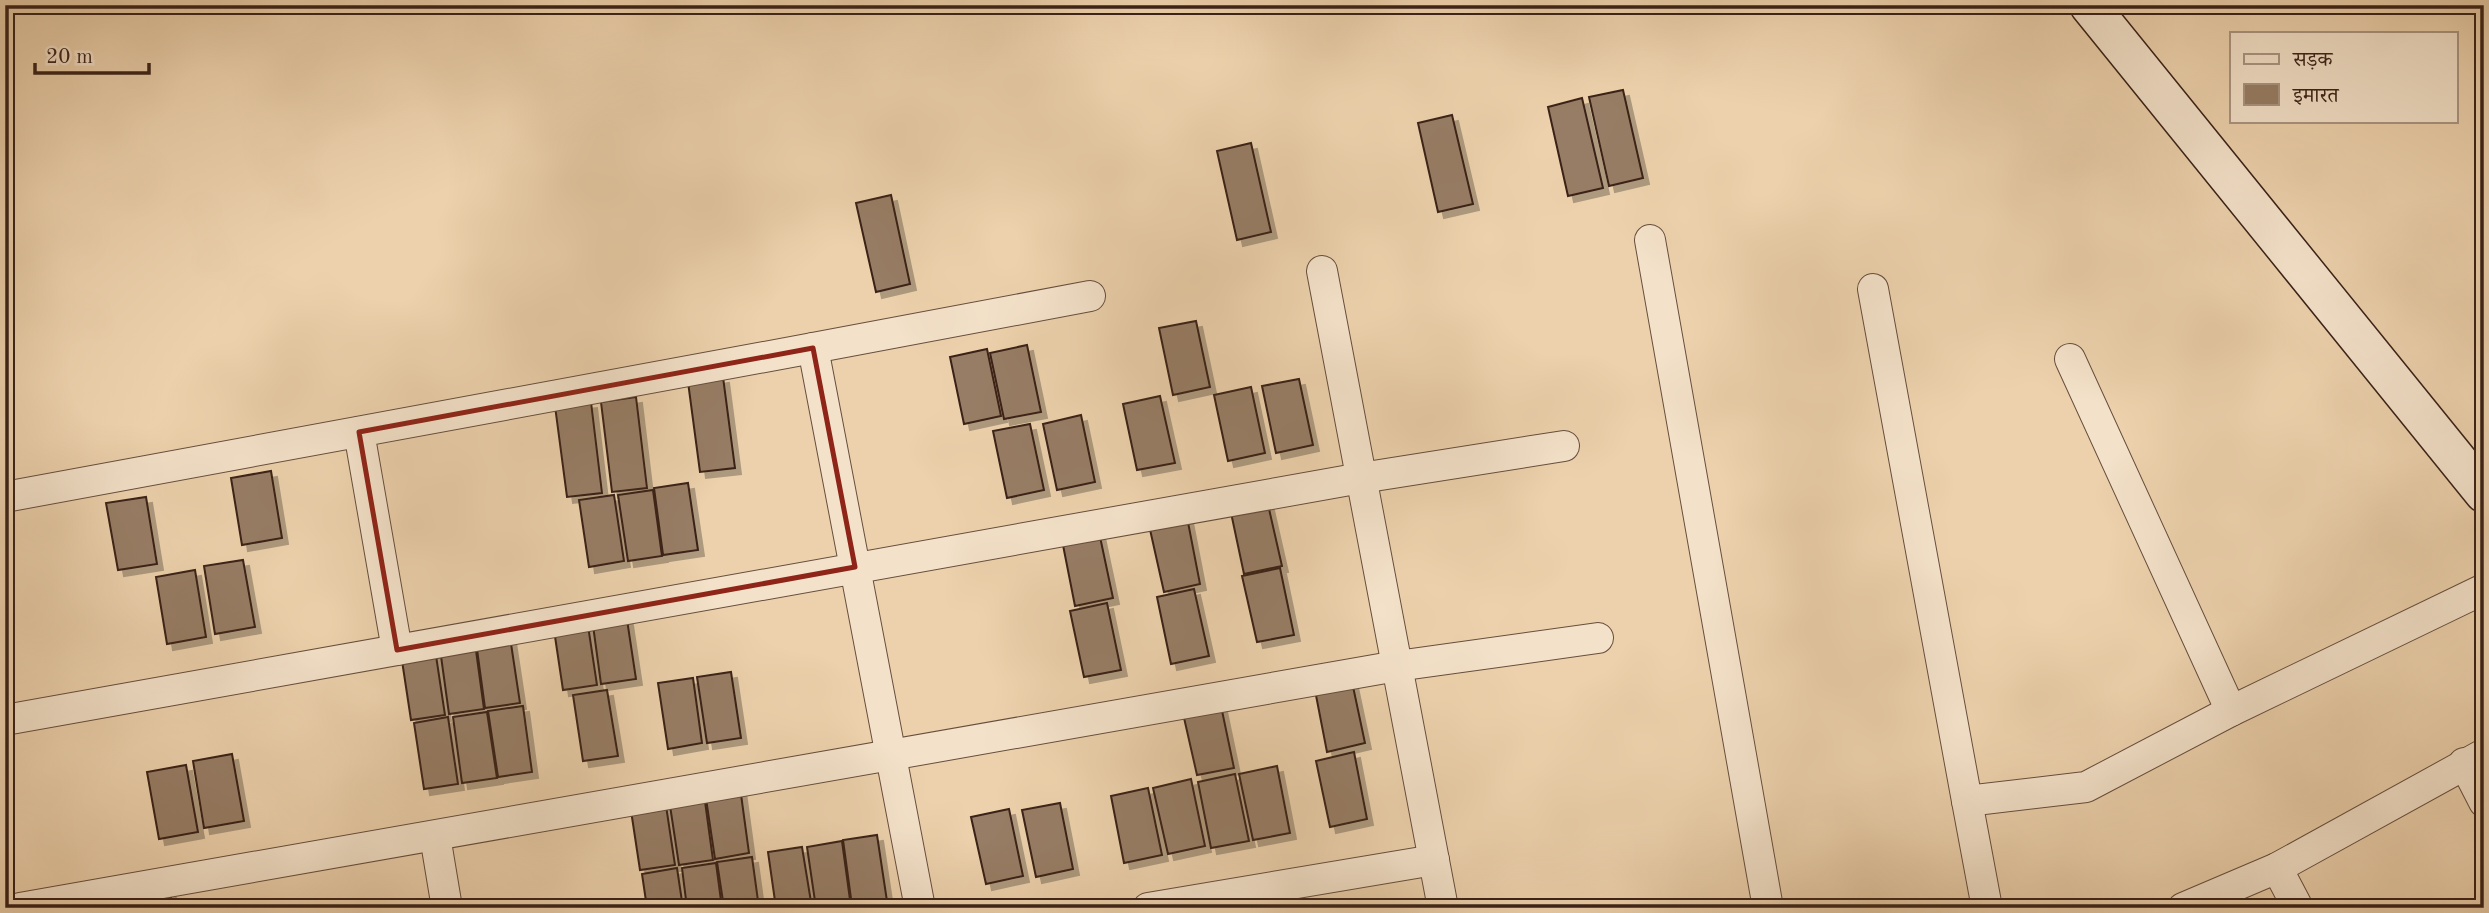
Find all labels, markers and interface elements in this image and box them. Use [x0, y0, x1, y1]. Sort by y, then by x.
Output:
scale bar [35, 32, 149, 76]
legend [2230, 32, 2458, 122]
text: 20 m [46, 47, 93, 68]
text: सड़क [2292, 50, 2333, 71]
text: इमारत [2292, 86, 2340, 107]

